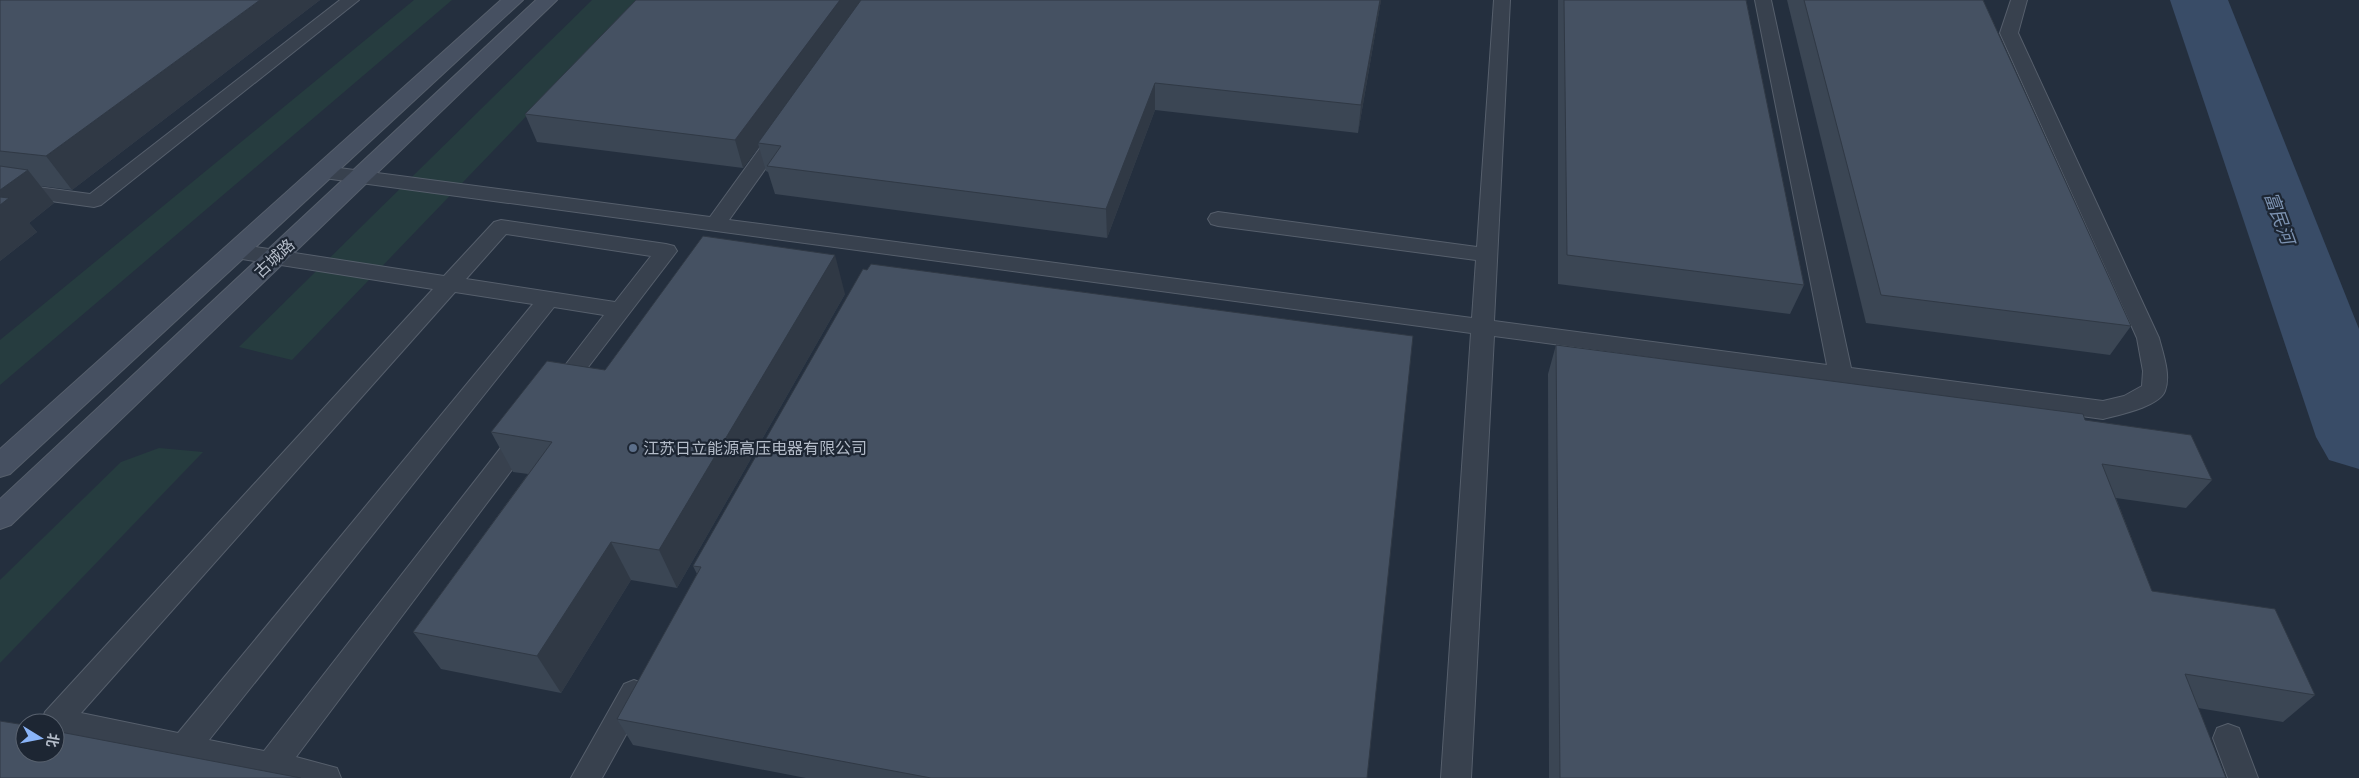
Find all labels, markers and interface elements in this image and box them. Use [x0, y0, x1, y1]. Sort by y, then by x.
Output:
water label: 富民河 [2259, 188, 2301, 250]
street label: 古城路 [249, 234, 299, 282]
place label: 江苏日立能源高压电器有限公司 [643, 437, 867, 459]
marker: 江苏日立能源高压电器有限公司 [627, 442, 639, 454]
north arrow [15, 713, 65, 763]
text: 北 [43, 732, 64, 749]

